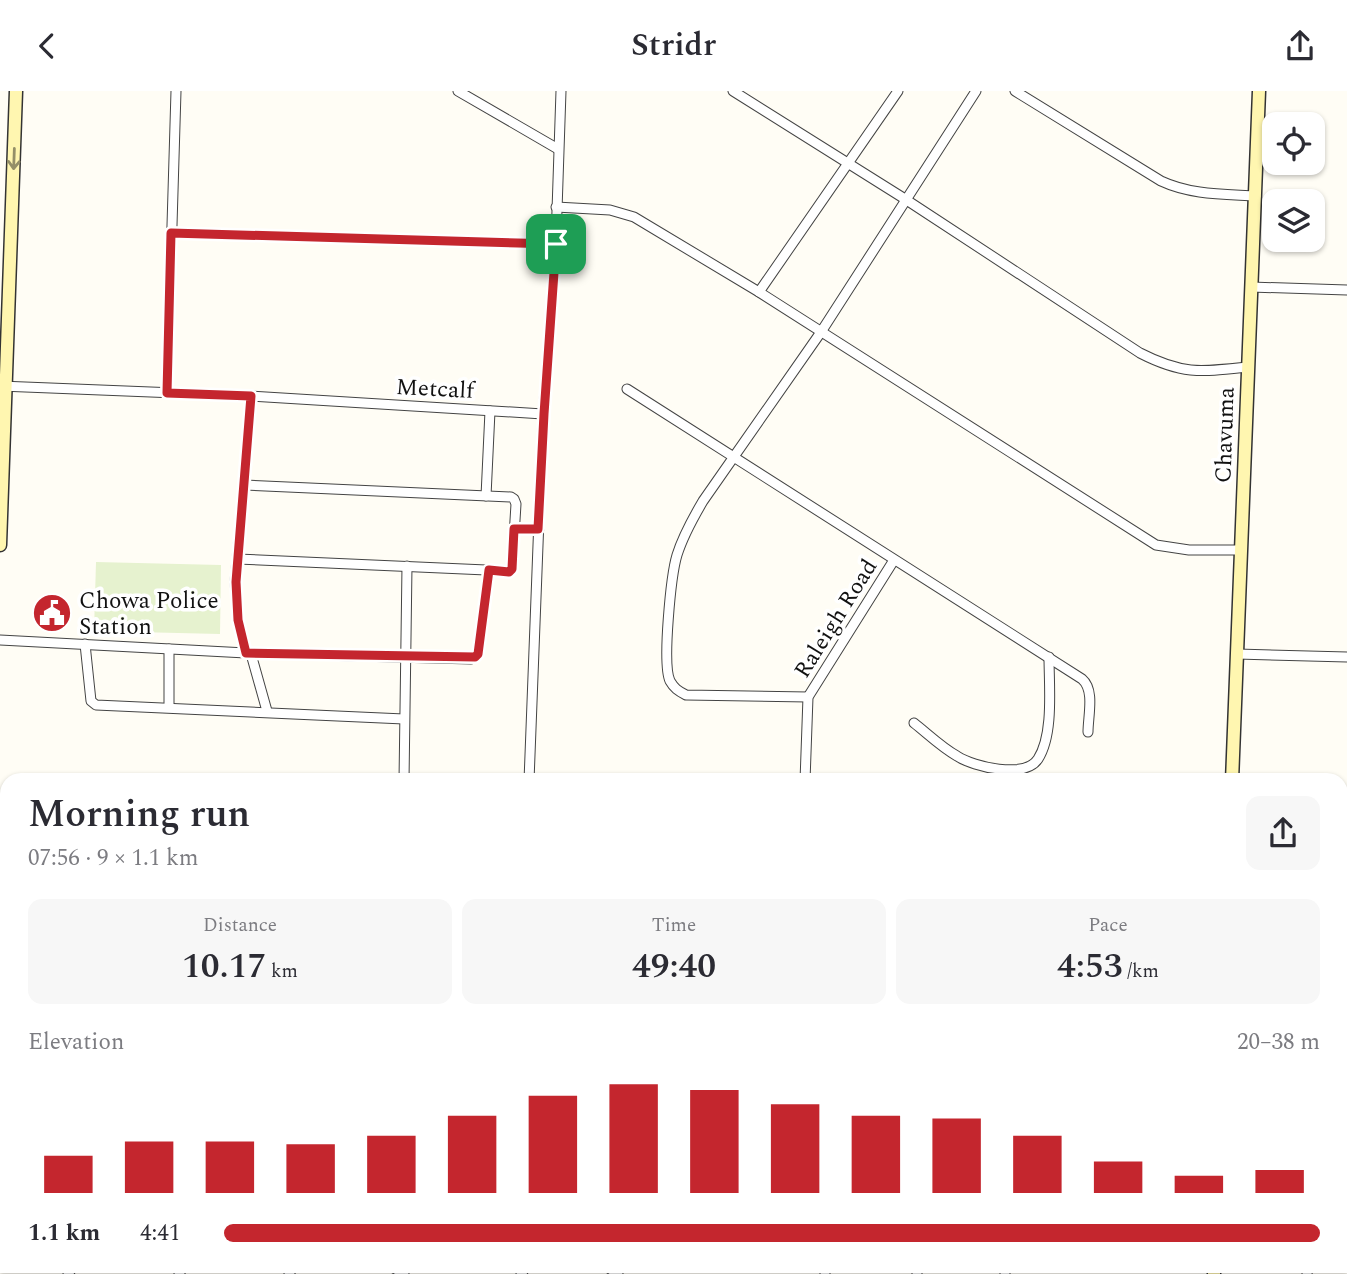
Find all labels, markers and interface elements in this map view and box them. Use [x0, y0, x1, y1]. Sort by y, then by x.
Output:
text: Stridr [631, 21, 716, 70]
icon: back [28, 27, 66, 65]
icon: share [1281, 27, 1319, 65]
map controls [1262, 112, 1325, 252]
button: locate [1262, 112, 1325, 175]
one-way arrow [7, 147, 20, 170]
button: layers [1262, 189, 1325, 252]
pin [526, 214, 586, 274]
icon: arrive [537, 225, 575, 263]
street label: Metcalf [395, 370, 477, 409]
street label: Chavuma [1206, 386, 1245, 484]
street label: Raleigh Road [786, 552, 887, 685]
place label: Chowa Police Station [79, 584, 219, 645]
public building icon: Chowa Police Station [31, 592, 73, 634]
text: Morning run [28, 786, 250, 844]
button: share [1246, 796, 1320, 870]
text: 07:56 · 9 × 1.1 km [28, 841, 199, 876]
text: Distance [203, 911, 277, 940]
text: Time [652, 911, 696, 940]
text: Pace [1088, 911, 1128, 940]
text: 10.17 [182, 940, 266, 993]
text: 49:40 [632, 940, 716, 993]
text: 4:53 [1057, 940, 1122, 993]
text: km [266, 957, 298, 986]
text: /km [1122, 957, 1159, 986]
text: Elevation [28, 1025, 124, 1060]
text: 20–38 m [1237, 1025, 1320, 1060]
text: 1.1 km [28, 1216, 100, 1251]
text: 4:41 [140, 1216, 180, 1251]

